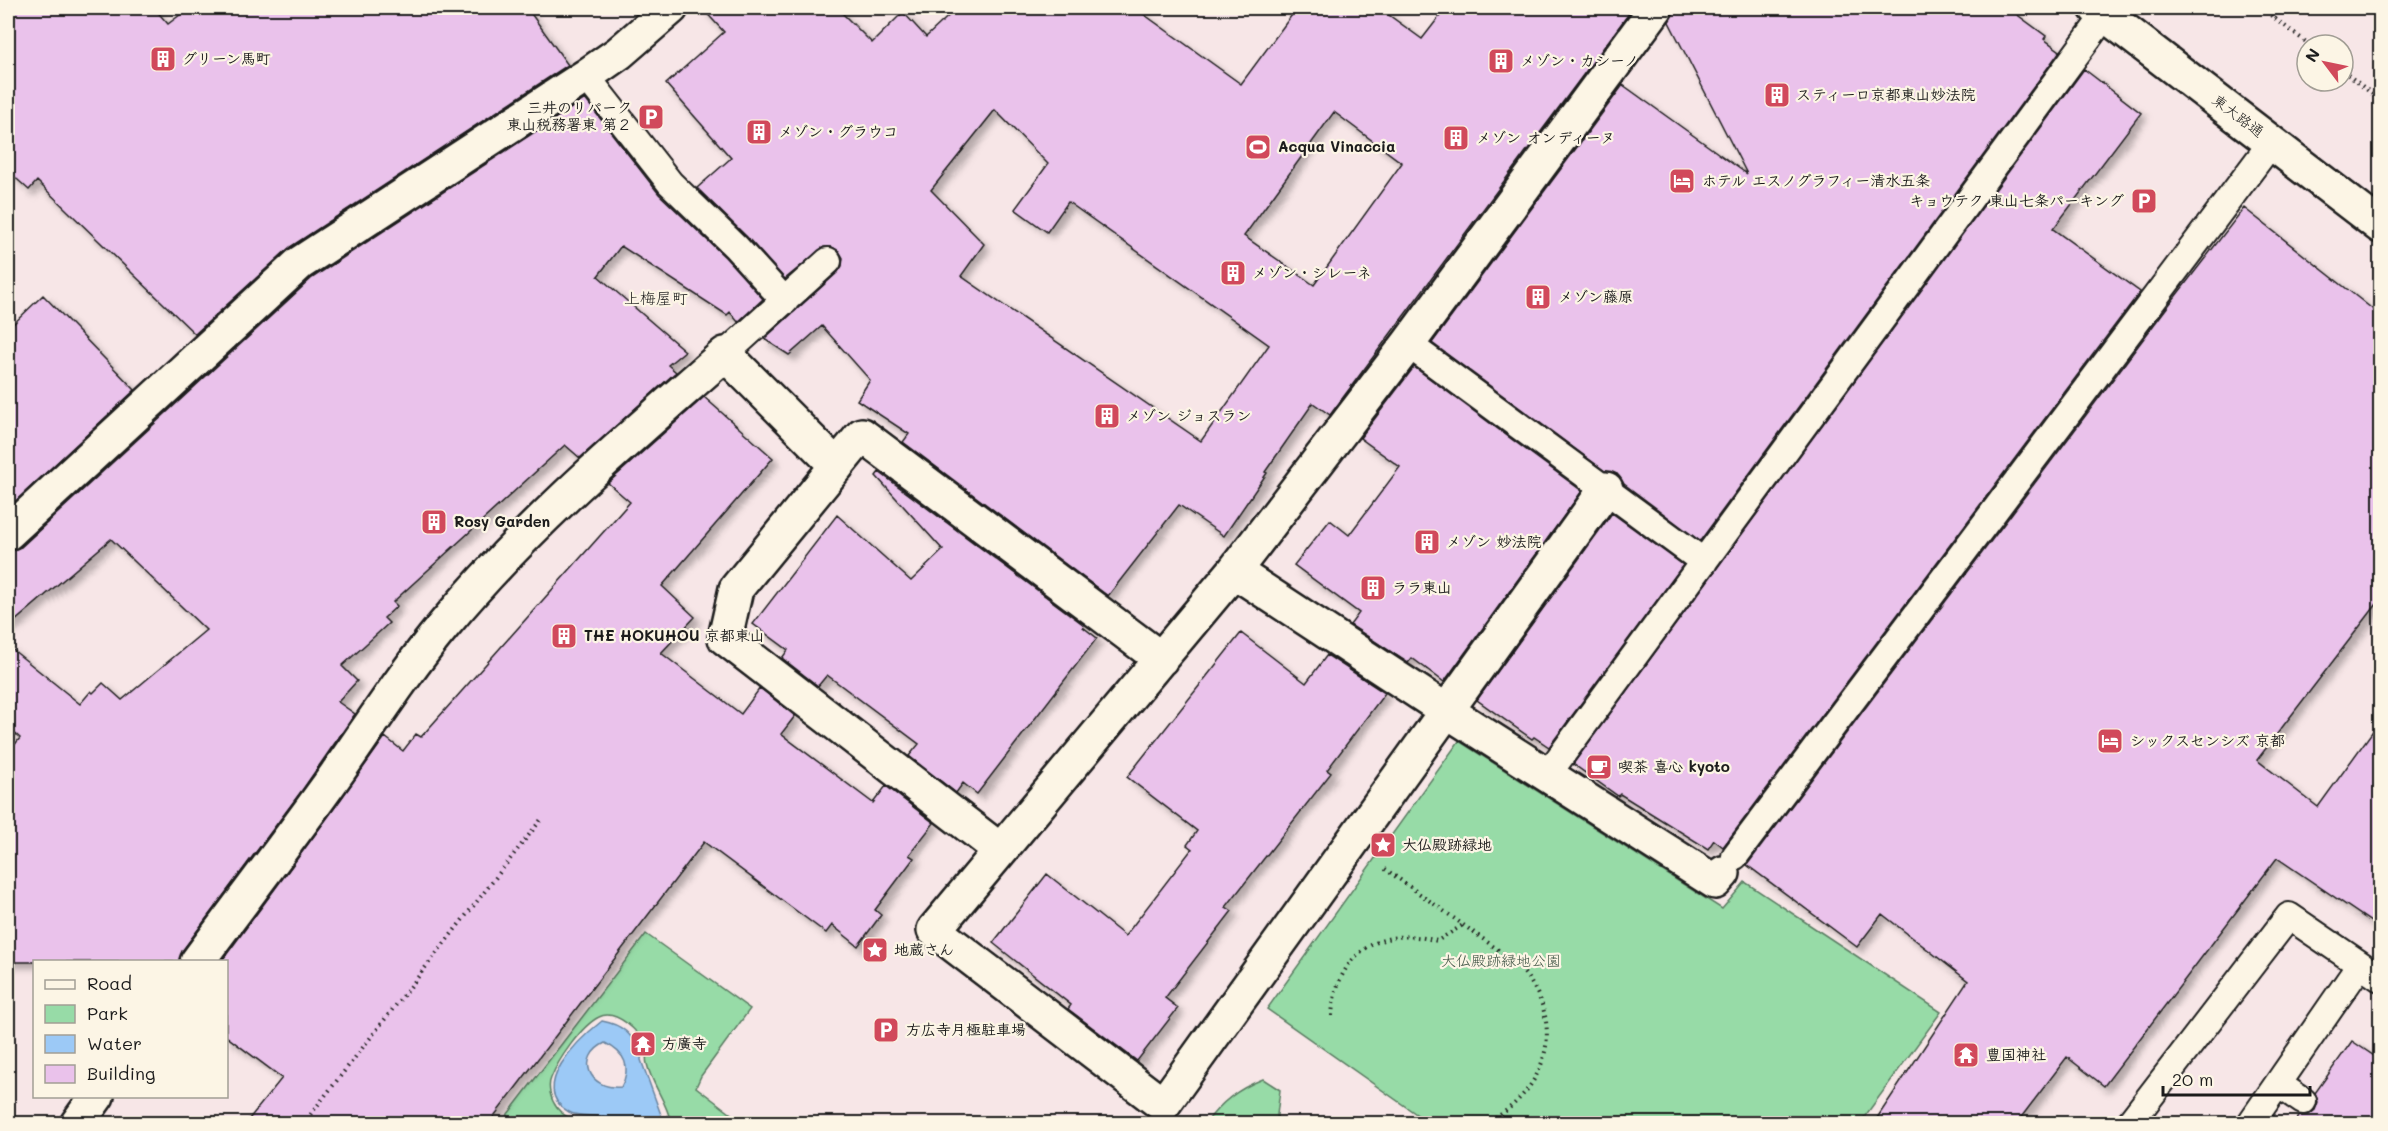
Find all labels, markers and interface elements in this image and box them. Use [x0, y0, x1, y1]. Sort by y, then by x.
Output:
north arrow [2295, 33, 2355, 93]
building icon: グリーン馬町 [148, 44, 178, 74]
text: N [2300, 44, 2324, 66]
building icon: メゾン・カシーノ [1486, 46, 1516, 76]
place label: グリーン馬町 [182, 48, 271, 68]
place label: メゾン・カシーノ [1520, 50, 1639, 70]
building icon: スティーロ京都東山妙法院 [1762, 80, 1792, 110]
place label: スティーロ京都東山妙法院 [1796, 84, 1975, 104]
street label: 東大路通 [2209, 89, 2269, 141]
place label: 三井のリパーク 東山税務署東 第２ [507, 97, 632, 134]
parking icon: 三井のリパーク 東山税務署東 第２ [636, 102, 666, 132]
building icon: メゾン・グラウコ [744, 117, 774, 147]
place label: メゾン・グラウコ [778, 121, 898, 141]
building icon: メゾン オンディーヌ [1441, 123, 1471, 153]
place label: メゾン オンディーヌ [1476, 127, 1615, 147]
sports icon: Acqua Vinaccia [1243, 132, 1273, 162]
place label: Acqua Vinaccia [1278, 136, 1395, 156]
hotel icon: ホテル エスノグラフィー清水五条 [1667, 166, 1697, 196]
place label: ホテル エスノグラフィー清水五条 [1702, 170, 1930, 190]
parking icon: キョウテク 東山七条パーキング [2129, 186, 2159, 216]
place label: キョウテク 東山七条パーキング [1909, 190, 2124, 210]
building icon: メゾン・シレーネ [1218, 258, 1248, 288]
place label: メゾン・シレーネ [1252, 262, 1372, 282]
building icon: メゾン藤原 [1523, 282, 1553, 312]
place label: メゾン藤原 [1558, 286, 1633, 306]
district label: 上梅屋町 [624, 287, 688, 308]
building icon: メゾン ジョスラン [1092, 401, 1122, 431]
place label: メゾン ジョスラン [1126, 405, 1251, 425]
building icon: Rosy Garden [419, 507, 449, 537]
place label: Rosy Garden [454, 511, 550, 531]
building icon: メゾン 妙法院 [1412, 527, 1442, 557]
place label: メゾン 妙法院 [1446, 531, 1541, 551]
building icon: ララ東山 [1358, 573, 1388, 603]
place label: ララ東山 [1392, 577, 1452, 597]
building icon: THE HOKUHOU 京都東山 [549, 621, 579, 651]
place label: THE HOKUHOU 京都東山 [584, 625, 765, 645]
hotel icon: シックスセンシズ 京都 [2095, 726, 2125, 756]
place label: シックスセンシズ 京都 [2130, 730, 2285, 750]
cafe icon: 喫茶 喜心 kyoto [1584, 752, 1614, 782]
place label: 喫茶 喜心 kyoto [1618, 756, 1730, 776]
place icon: 大仏殿跡緑地 [1368, 830, 1398, 860]
place label: 大仏殿跡緑地 [1402, 834, 1492, 854]
place icon: 地蔵さん [860, 935, 890, 965]
place label: 地蔵さん [894, 939, 954, 959]
park label: 大仏殿跡緑地公園 [1441, 950, 1561, 970]
legend [33, 960, 228, 1098]
text: Road [87, 971, 132, 995]
text: Park [87, 1001, 128, 1025]
parking icon: 方広寺月極駐車場 [871, 1015, 901, 1045]
place label: 方広寺月極駐車場 [906, 1019, 1026, 1039]
temple icon: 方廣寺 [628, 1029, 658, 1059]
text: Water [87, 1031, 142, 1055]
place label: 方廣寺 [662, 1033, 707, 1053]
temple icon: 豊国神社 [1951, 1040, 1981, 1070]
place label: 豊国神社 [1986, 1044, 2046, 1064]
scale bar [2163, 1059, 2310, 1097]
text: Building [87, 1061, 155, 1085]
text: 20 m [2172, 1067, 2213, 1091]

